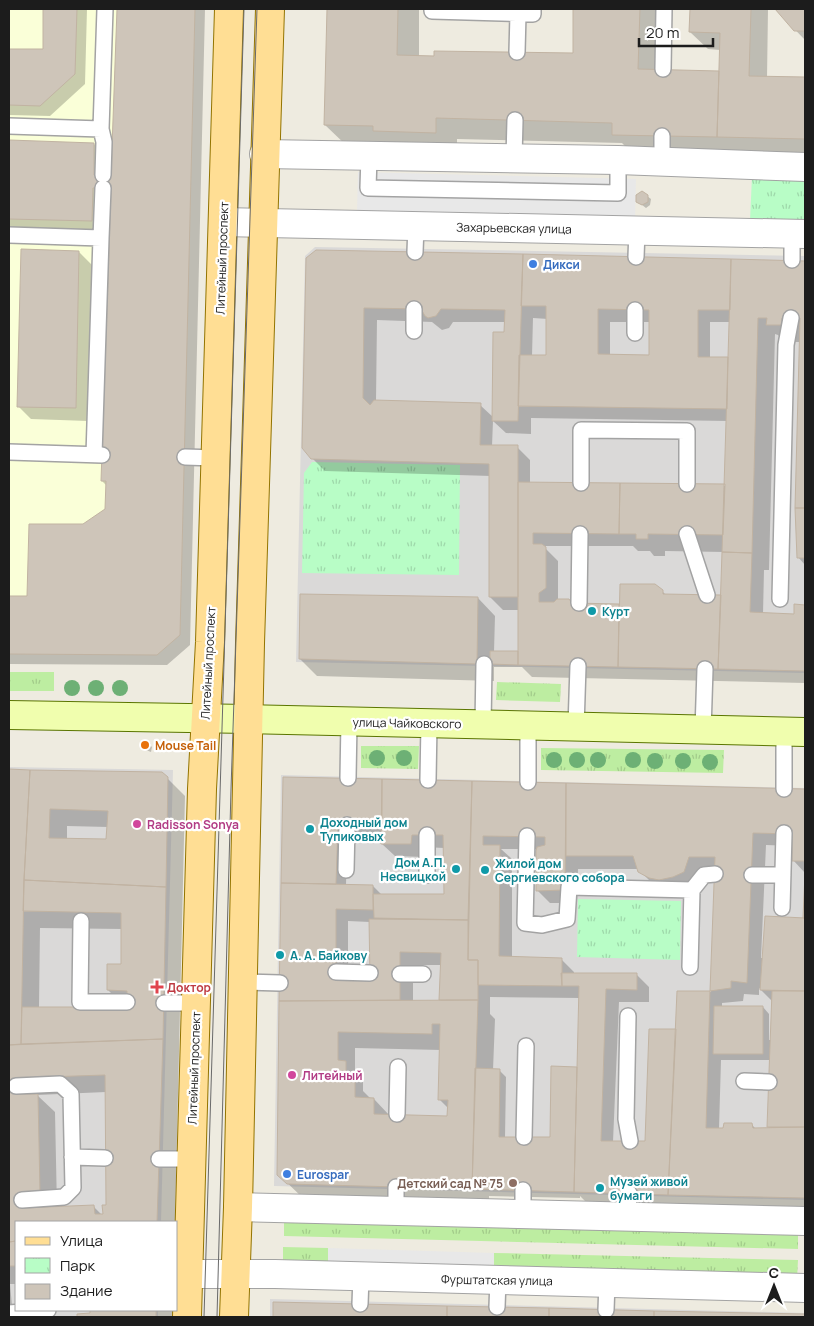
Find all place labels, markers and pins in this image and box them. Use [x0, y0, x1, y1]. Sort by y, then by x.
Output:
place label: Дикси [543, 256, 580, 273]
marker: Дикси [527, 258, 539, 270]
place label: Курт [602, 603, 630, 620]
marker: Курт [586, 605, 598, 617]
place label: Mouse Tail [155, 737, 216, 754]
marker: Mouse Tail [139, 739, 151, 751]
place label: Доходный дом Тупиковых [320, 814, 407, 845]
place label: Radisson Sonya [147, 816, 239, 833]
marker: Radisson Sonya [131, 818, 143, 830]
marker: Доходный дом Тупиковых [304, 823, 316, 835]
place label: Дом А.П. Несвицкой [380, 854, 446, 885]
place label: Жилой дом Сергиевского собора [495, 855, 625, 886]
marker: Дом А.П. Несвицкой [450, 863, 462, 875]
marker: Жилой дом Сергиевского собора [479, 864, 491, 876]
place label: А. А. Байкову [290, 947, 368, 964]
marker: А. А. Байкову [274, 949, 286, 961]
place label: Доктор [167, 979, 211, 996]
marker: Доктор [151, 981, 163, 993]
place label: Литейный [302, 1067, 363, 1084]
marker: Литейный [286, 1069, 298, 1081]
place label: Eurospar [297, 1166, 349, 1183]
marker: Eurospar [281, 1168, 293, 1180]
place label: Музей живой бумаги [610, 1173, 688, 1204]
place label: Детский сад № 75 [397, 1175, 503, 1192]
marker: Детский сад № 75 [507, 1177, 519, 1189]
marker: Музей живой бумаги [594, 1182, 606, 1194]

